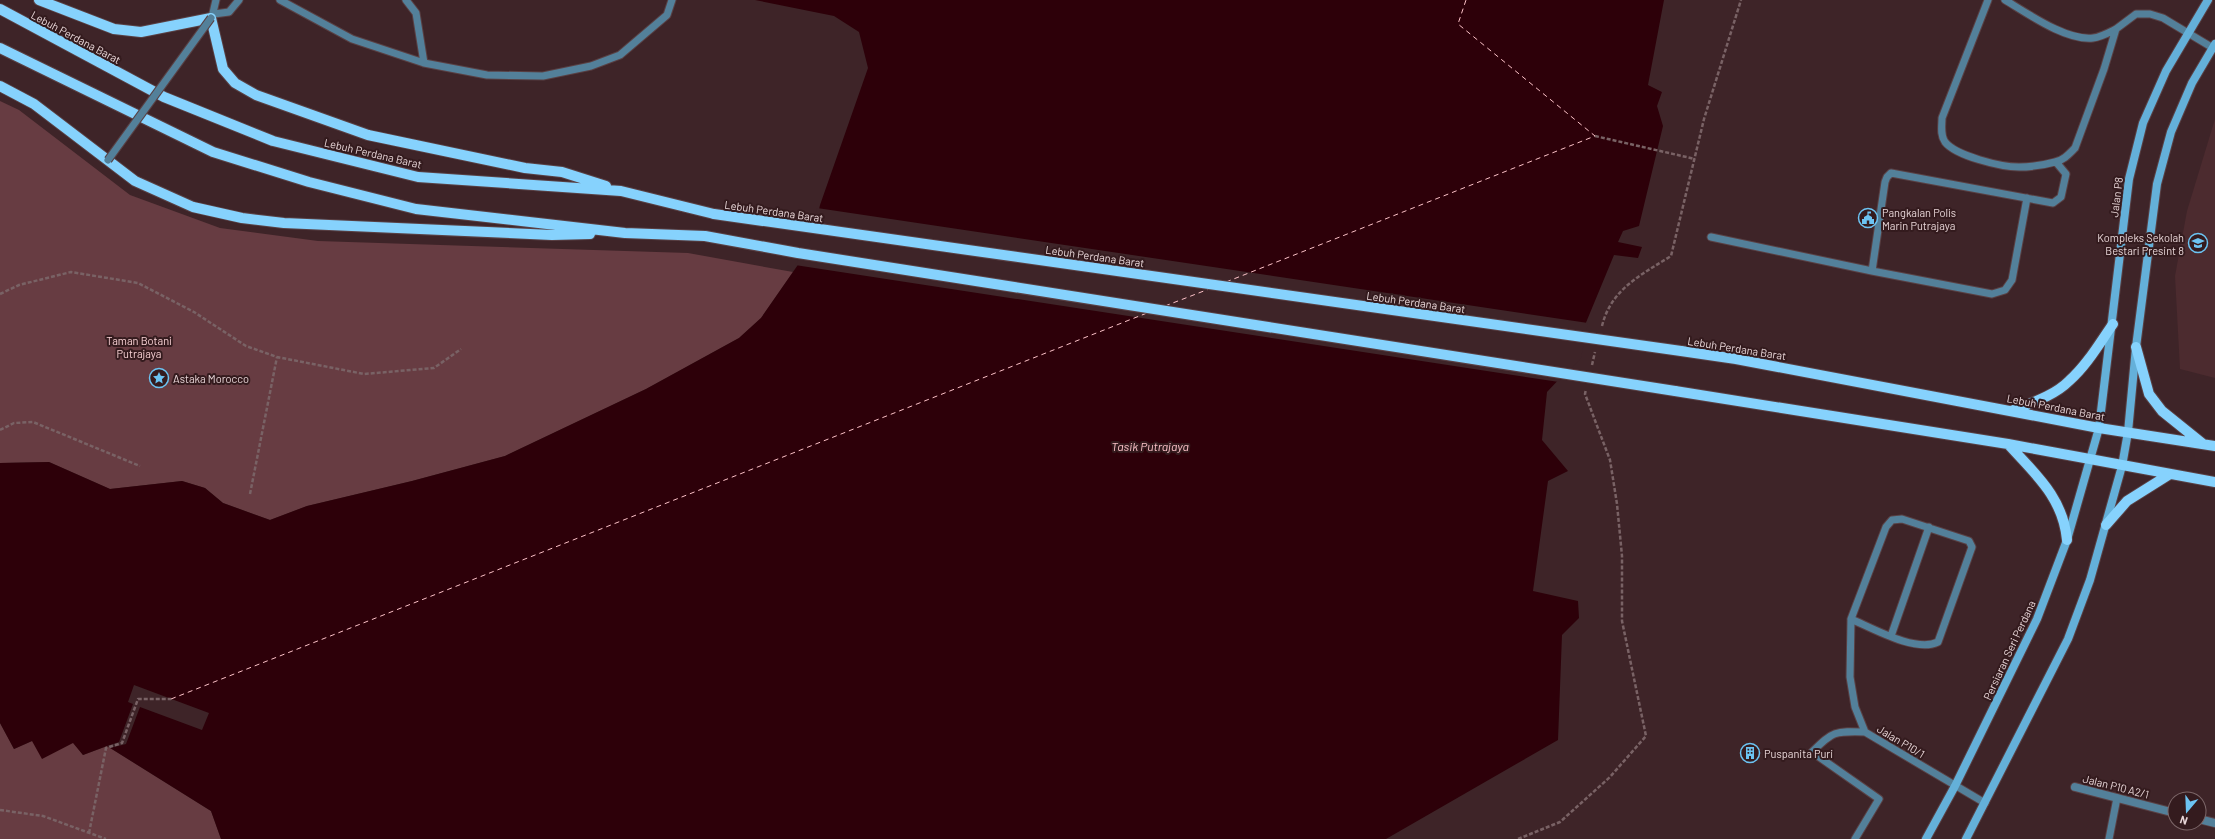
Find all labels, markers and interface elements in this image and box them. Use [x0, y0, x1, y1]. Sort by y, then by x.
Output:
street label: Lebuh Perdana Barat [29, 8, 123, 66]
street label: Lebuh Perdana Barat [323, 135, 423, 171]
street label: Jalan P8 [2107, 176, 2125, 218]
street label: Lebuh Perdana Barat [724, 198, 824, 224]
place label: Pangkalan Polis Marin Putrajaya [1882, 206, 1956, 232]
public building icon: Pangkalan Polis Marin Putrajaya [1857, 207, 1879, 229]
place label: Kompleks Sekolah Bestari Presint 8 [2097, 231, 2184, 257]
school or university icon: Kompleks Sekolah Bestari Presint 8 [2187, 232, 2209, 254]
street label: Lebuh Perdana Barat [1045, 243, 1145, 269]
street label: Lebuh Perdana Barat [1366, 289, 1466, 315]
park label: Taman Botani Putrajaya [106, 334, 172, 360]
street label: Lebuh Perdana Barat [1687, 334, 1787, 362]
place icon: Astaka Morocco [148, 367, 170, 389]
place label: Astaka Morocco [173, 372, 249, 385]
street label: Lebuh Perdana Barat [2006, 391, 2106, 423]
water label: Tasik Putrajaya [1111, 439, 1189, 453]
street label: Persiaran Seri Perdana [1980, 598, 2038, 702]
street label: Jalan P10/1 [1875, 722, 1927, 760]
building icon: Puspanita Puri [1739, 742, 1761, 764]
place label: Puspanita Puri [1764, 747, 1833, 760]
street label: Jalan P10 A2/1 [2082, 771, 2150, 801]
north arrow [2167, 791, 2207, 831]
text: N [2178, 814, 2189, 828]

